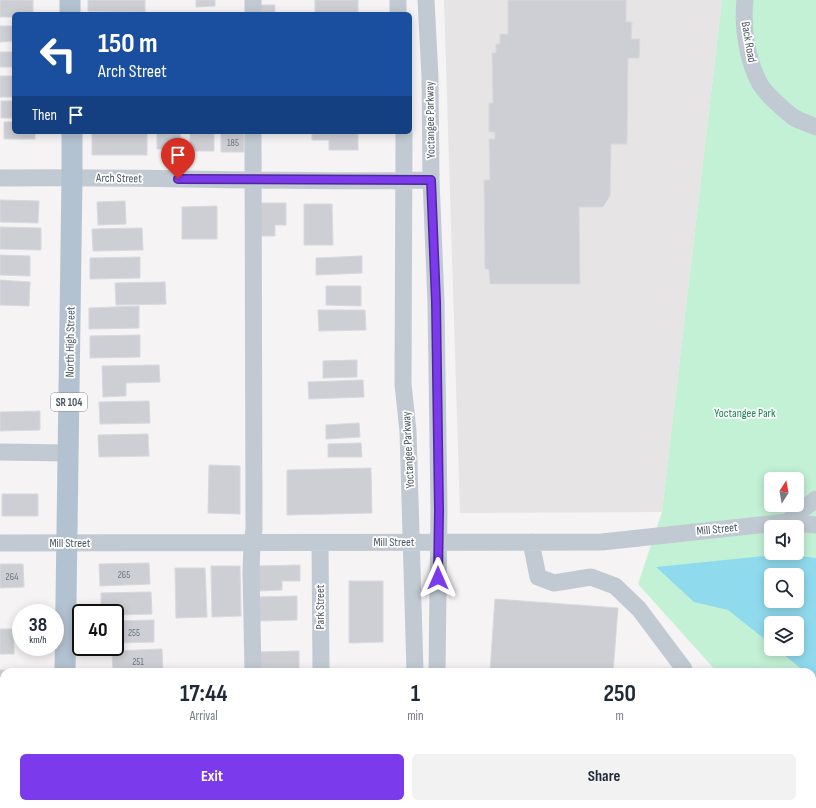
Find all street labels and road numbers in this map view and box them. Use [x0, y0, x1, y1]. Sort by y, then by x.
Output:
street label: Back Road [738, 20, 759, 64]
street label: Yoctangee Parkway [422, 81, 439, 159]
street label: Arch Street [95, 171, 142, 186]
street label: North High Street [62, 306, 79, 378]
road number: SR 104 [51, 393, 87, 411]
street label: Yoctangee Parkway [399, 411, 418, 489]
street label: Mill Street [696, 520, 739, 539]
street label: Mill Street [373, 535, 415, 550]
street label: Mill Street [49, 536, 91, 551]
street label: Park Street [313, 584, 328, 629]

